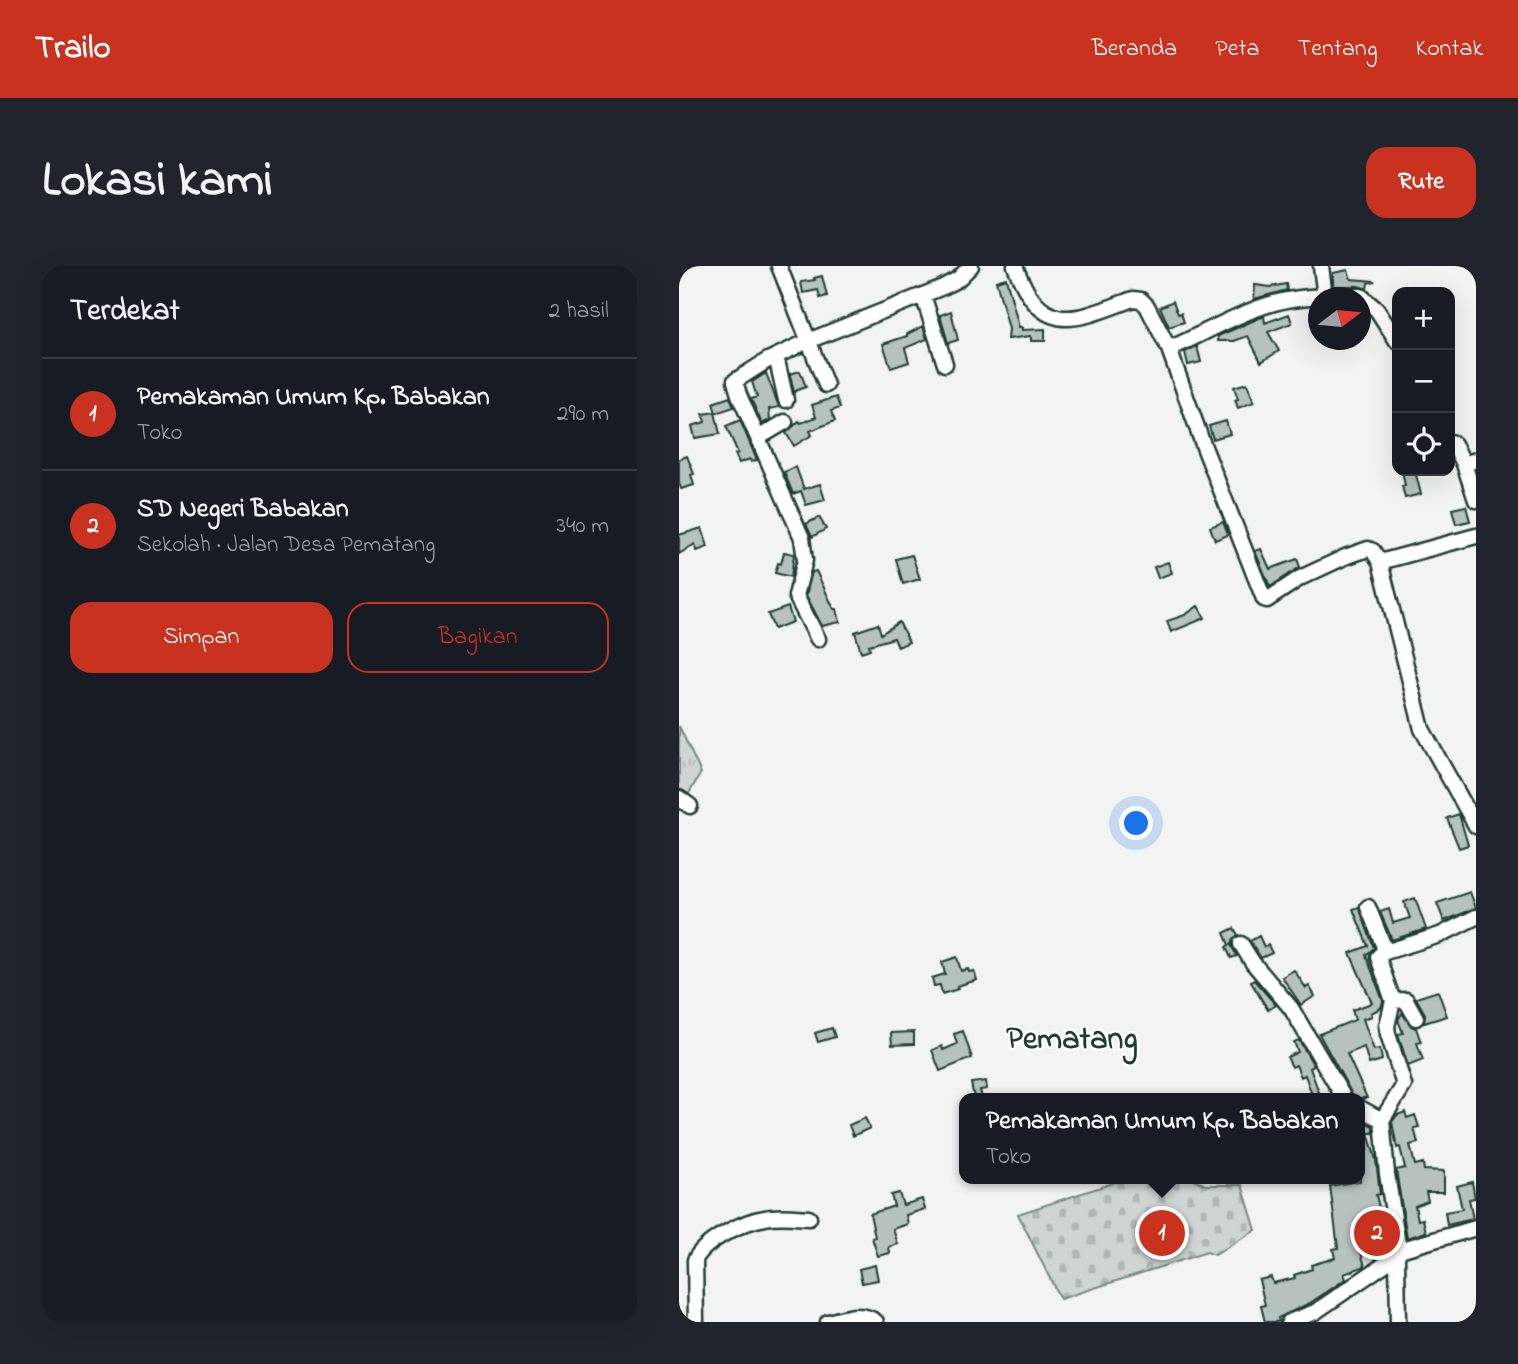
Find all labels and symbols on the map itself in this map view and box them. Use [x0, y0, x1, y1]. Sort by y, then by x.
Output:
north arrow [1308, 287, 1371, 350]
your location [1119, 806, 1153, 840]
district label: Pematang [1006, 1017, 1138, 1065]
pin: 1 [1139, 1207, 1185, 1259]
pin: 2 [1354, 1207, 1400, 1259]

